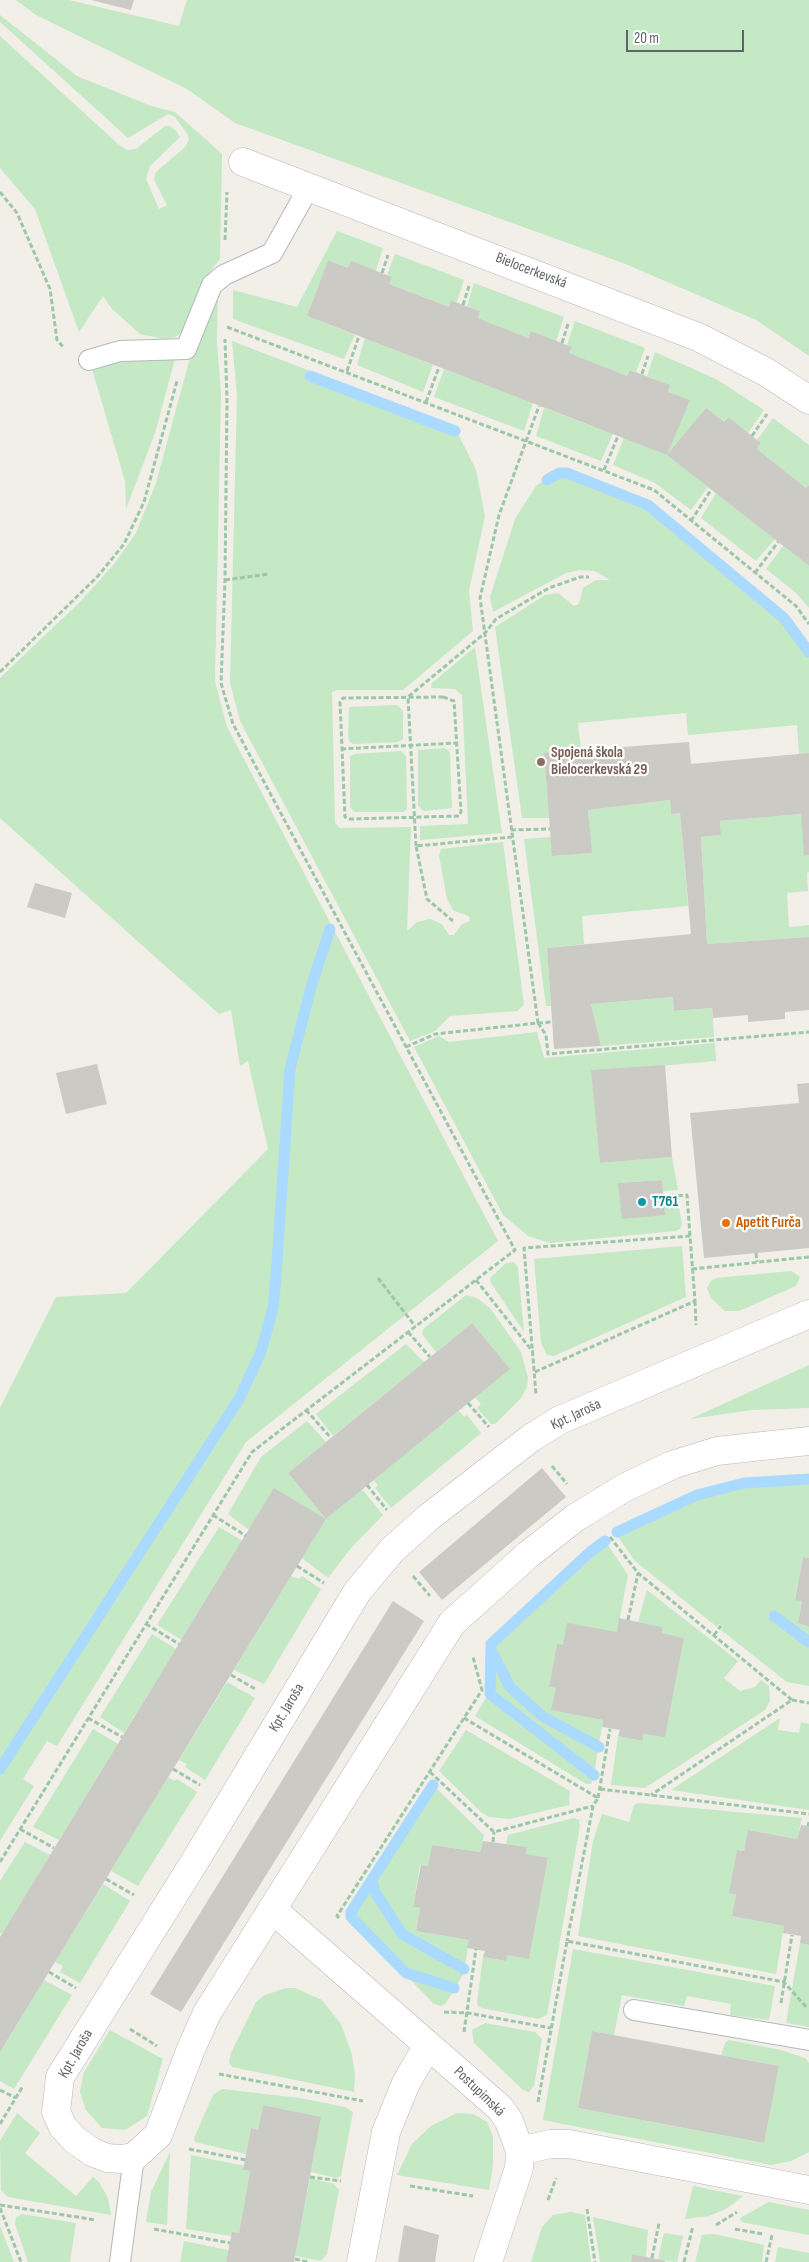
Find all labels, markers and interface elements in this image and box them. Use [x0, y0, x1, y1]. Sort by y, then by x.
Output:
scale bar [629, 20, 746, 52]
text: 20 m [634, 29, 659, 48]
street label: Bielocerkevská [493, 249, 569, 293]
place label: Spojená škola Bielocerkevská 29 [551, 744, 647, 779]
marker: Spojená škola Bielocerkevská 29 [535, 756, 547, 768]
place label: T761 [652, 1193, 678, 1211]
marker: T761 [636, 1196, 648, 1208]
place label: Apetit Furča [736, 1214, 801, 1232]
marker: Apetit Furča [720, 1217, 732, 1229]
street label: Kpt. Jaroša [548, 1396, 604, 1434]
street label: Kpt. Jaroša [266, 1681, 308, 1735]
street label: Kpt. Jaroša [55, 2026, 97, 2082]
street label: Postupimská [450, 2063, 508, 2121]

